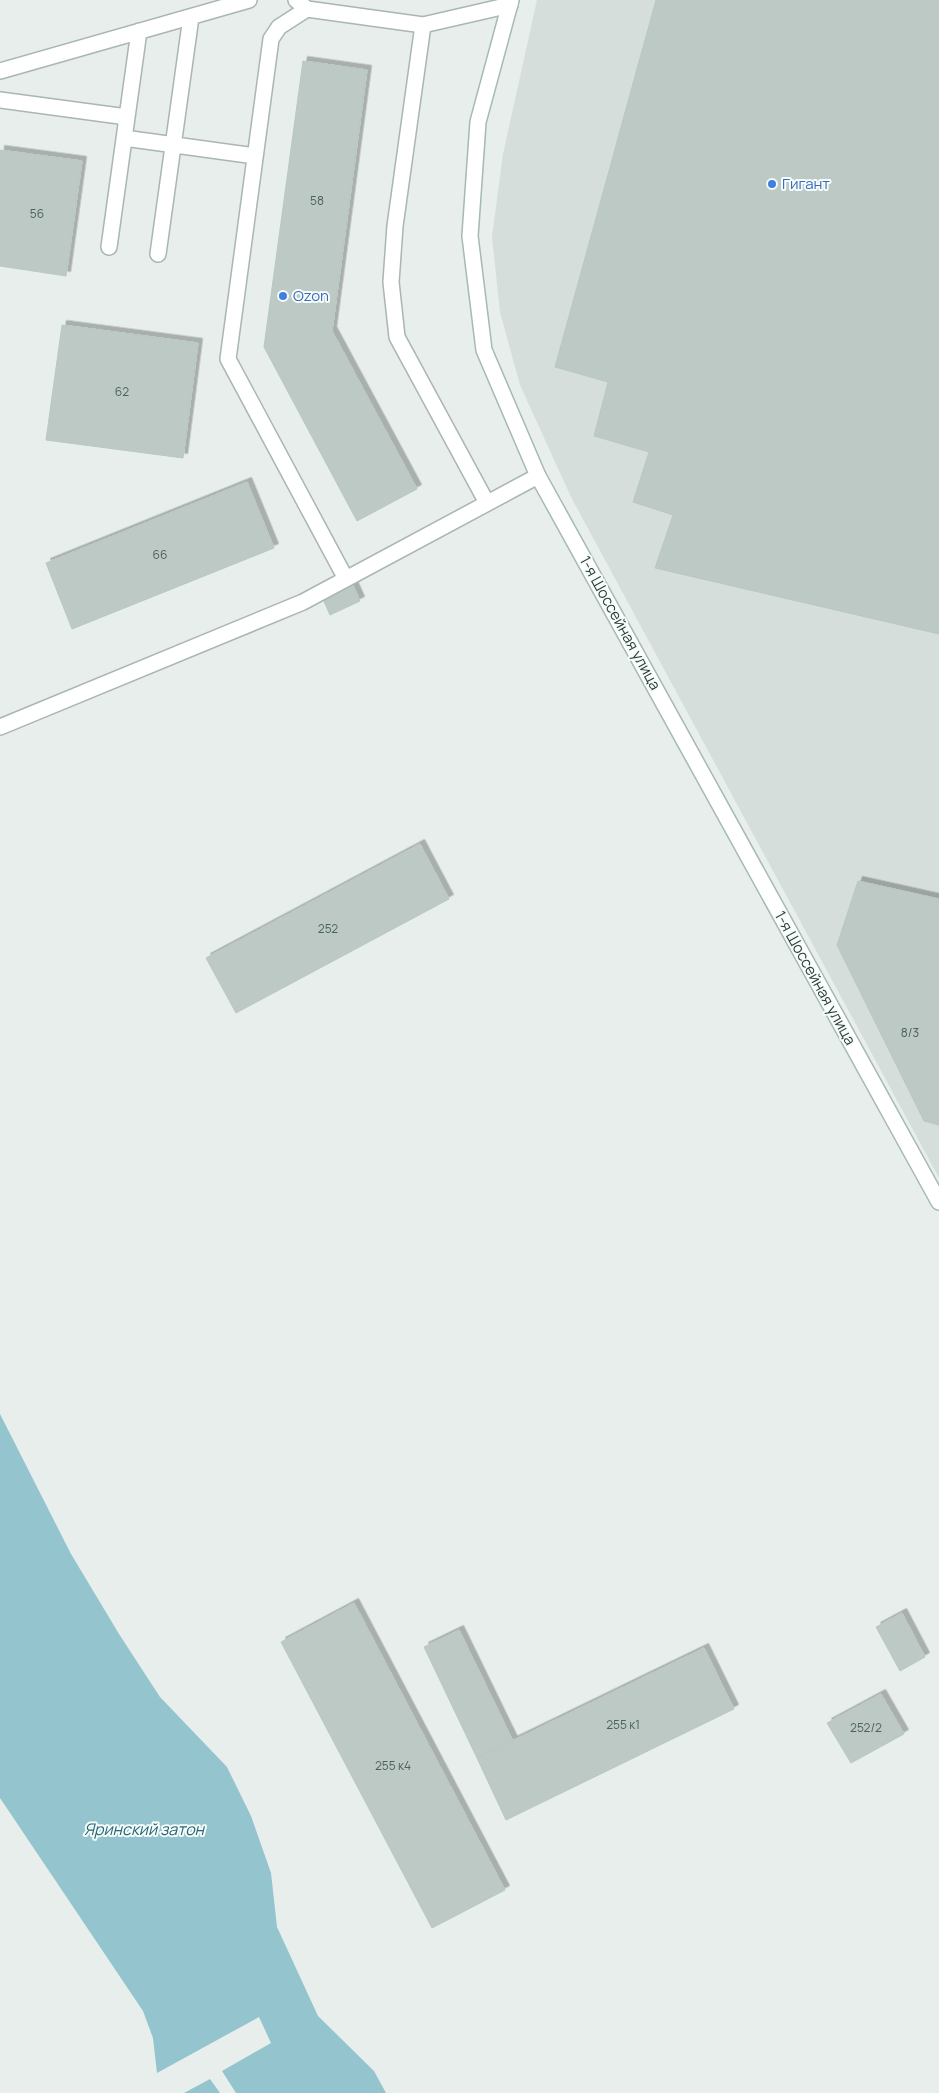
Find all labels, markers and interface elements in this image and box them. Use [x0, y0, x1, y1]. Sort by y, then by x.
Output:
place label: Гигант [782, 173, 830, 194]
marker: Гигант [766, 178, 778, 190]
house number: 58 [310, 192, 324, 209]
house number: 56 [30, 205, 44, 222]
place label: Ozon [293, 285, 329, 306]
marker: Ozon [277, 290, 289, 302]
house number: 62 [115, 383, 129, 400]
house number: 66 [153, 546, 167, 563]
street label: 1-я Шоссейная улица [575, 552, 666, 694]
street label: 1-я Шоссейная улица [770, 907, 861, 1049]
house number: 252 [318, 920, 338, 937]
house number: 8/3 [901, 1024, 919, 1041]
house number: 255 к1 [606, 1716, 640, 1733]
house number: 252/2 [850, 1719, 882, 1736]
house number: 255 к4 [375, 1757, 411, 1774]
water label: Яринский затон [84, 1818, 206, 1840]

